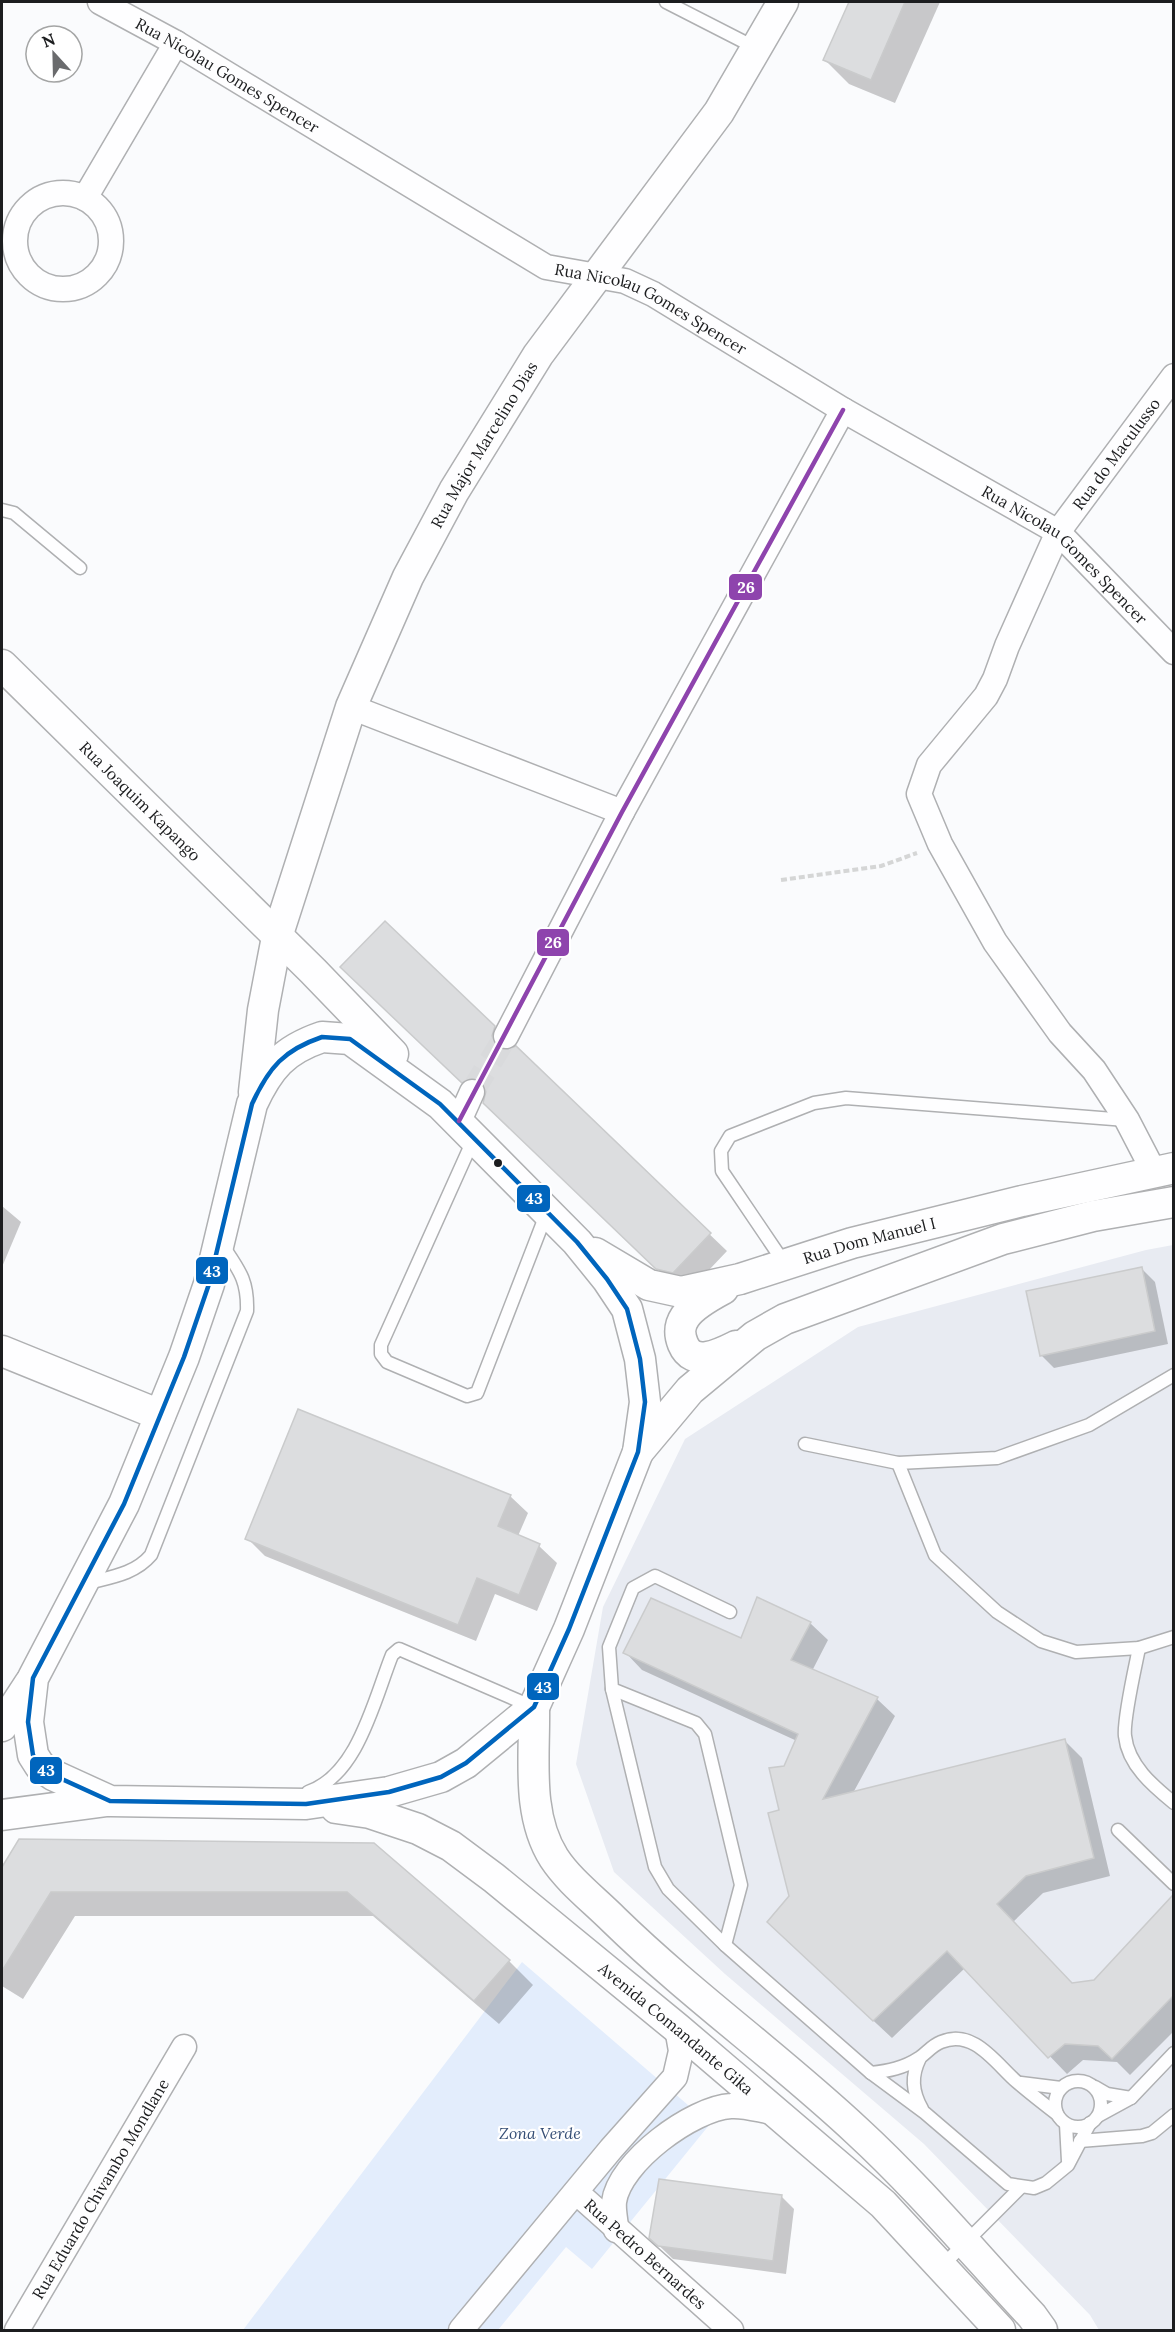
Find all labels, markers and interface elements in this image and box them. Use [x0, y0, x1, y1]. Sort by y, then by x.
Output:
street label: Rua Nicolau Gomes Spencer [132, 13, 323, 137]
north arrow [24, 24, 84, 84]
text: N [39, 29, 58, 52]
street label: Rua Nicolau Gomes Spencer [553, 259, 751, 359]
street label: Rua Major Marcelino Dias [426, 358, 542, 531]
street label: Rua do Maculusso [1068, 394, 1164, 514]
street label: Rua Nicolau Gomes Spencer [978, 481, 1152, 628]
line badge: 26 [728, 573, 763, 601]
text: 26 [737, 577, 755, 597]
street label: Rua Joaquim Kapango [75, 737, 205, 865]
line badge: 26 [536, 928, 570, 957]
text: 26 [544, 932, 562, 952]
unlabelled marker [492, 1157, 504, 1169]
line badge: 43 [516, 1184, 551, 1213]
text: 43 [525, 1188, 543, 1208]
street label: Rua Dom Manuel I [800, 1213, 938, 1268]
line badge: 43 [195, 1256, 229, 1285]
text: 43 [203, 1261, 221, 1281]
line badge: 43 [526, 1672, 560, 1701]
text: 43 [534, 1677, 552, 1697]
line badge: 43 [29, 1756, 63, 1785]
text: 43 [37, 1760, 55, 1780]
street label: Avenida Comandante Gika [594, 1957, 758, 2099]
street label: Rua Eduardo Chivambo Mondlane [28, 2075, 173, 2303]
park label: Zona Verde [499, 2123, 581, 2143]
street label: Rua Pedro Bernardes [580, 2194, 710, 2313]

